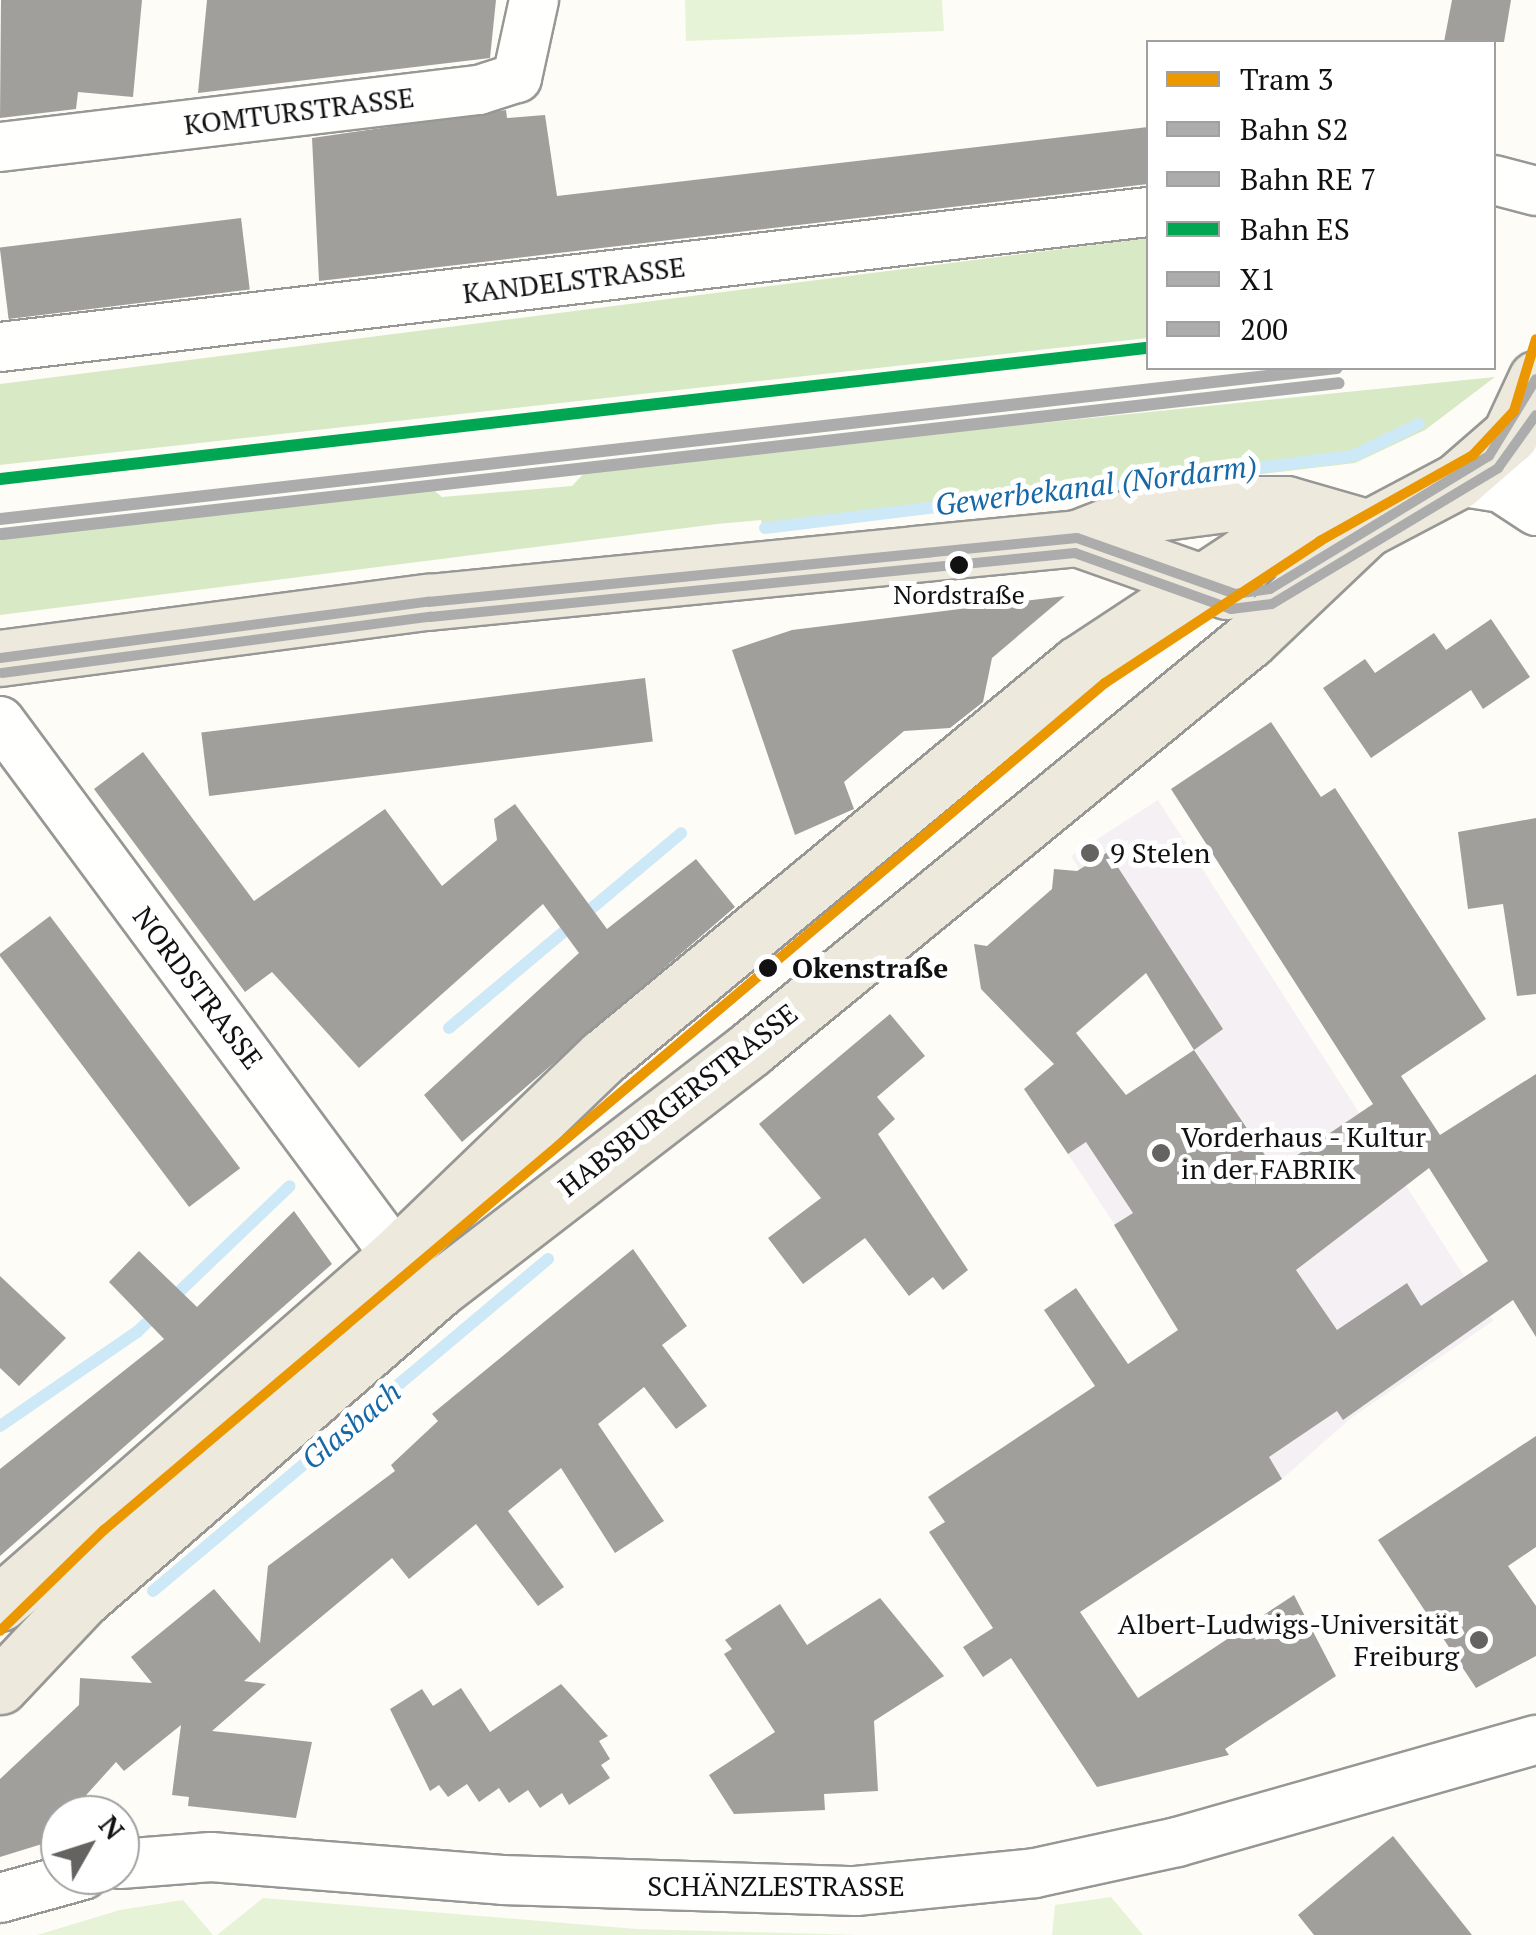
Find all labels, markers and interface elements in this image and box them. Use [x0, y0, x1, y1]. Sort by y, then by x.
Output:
legend [1146, 40, 1496, 370]
text: Tram 3 [1240, 59, 1334, 99]
street label: KOMTURSTRASSE [182, 80, 416, 142]
text: Bahn S2 [1240, 109, 1348, 149]
text: Bahn RE 7 [1240, 159, 1376, 199]
text: Bahn ES [1240, 209, 1350, 249]
street label: KANDELSTRASSE [461, 250, 687, 310]
text: X1 [1240, 259, 1276, 299]
text: 200 [1240, 309, 1288, 349]
water label: Gewerbekanal (Nordarm) [933, 447, 1259, 523]
marker: Nordstraße [949, 555, 969, 575]
place label: Nordstraße [893, 579, 1025, 611]
place label: 9 Stelen [1110, 836, 1210, 870]
marker: 9 Stelen [1079, 842, 1101, 864]
street label: NORDSTRASSE [126, 900, 270, 1076]
place label: Okenstraße [792, 951, 948, 985]
marker: Okenstraße [753, 953, 783, 983]
street label: HABSBURGERSTRASSE [552, 996, 804, 1204]
place label: Vorderhaus - Kultur in der FABRIK [1181, 1120, 1428, 1186]
marker: Vorderhaus - Kultur in der FABRIK [1150, 1142, 1172, 1164]
water label: Glasbach [294, 1373, 408, 1477]
place label: Albert-Ludwigs-Universität Freiburg [1118, 1607, 1459, 1673]
marker: Albert-Ludwigs-Universität Freiburg [1468, 1629, 1490, 1651]
north arrow [40, 1795, 140, 1895]
text: N [91, 1807, 133, 1847]
street label: SCHÄNZLESTRASSE [647, 1869, 905, 1903]

